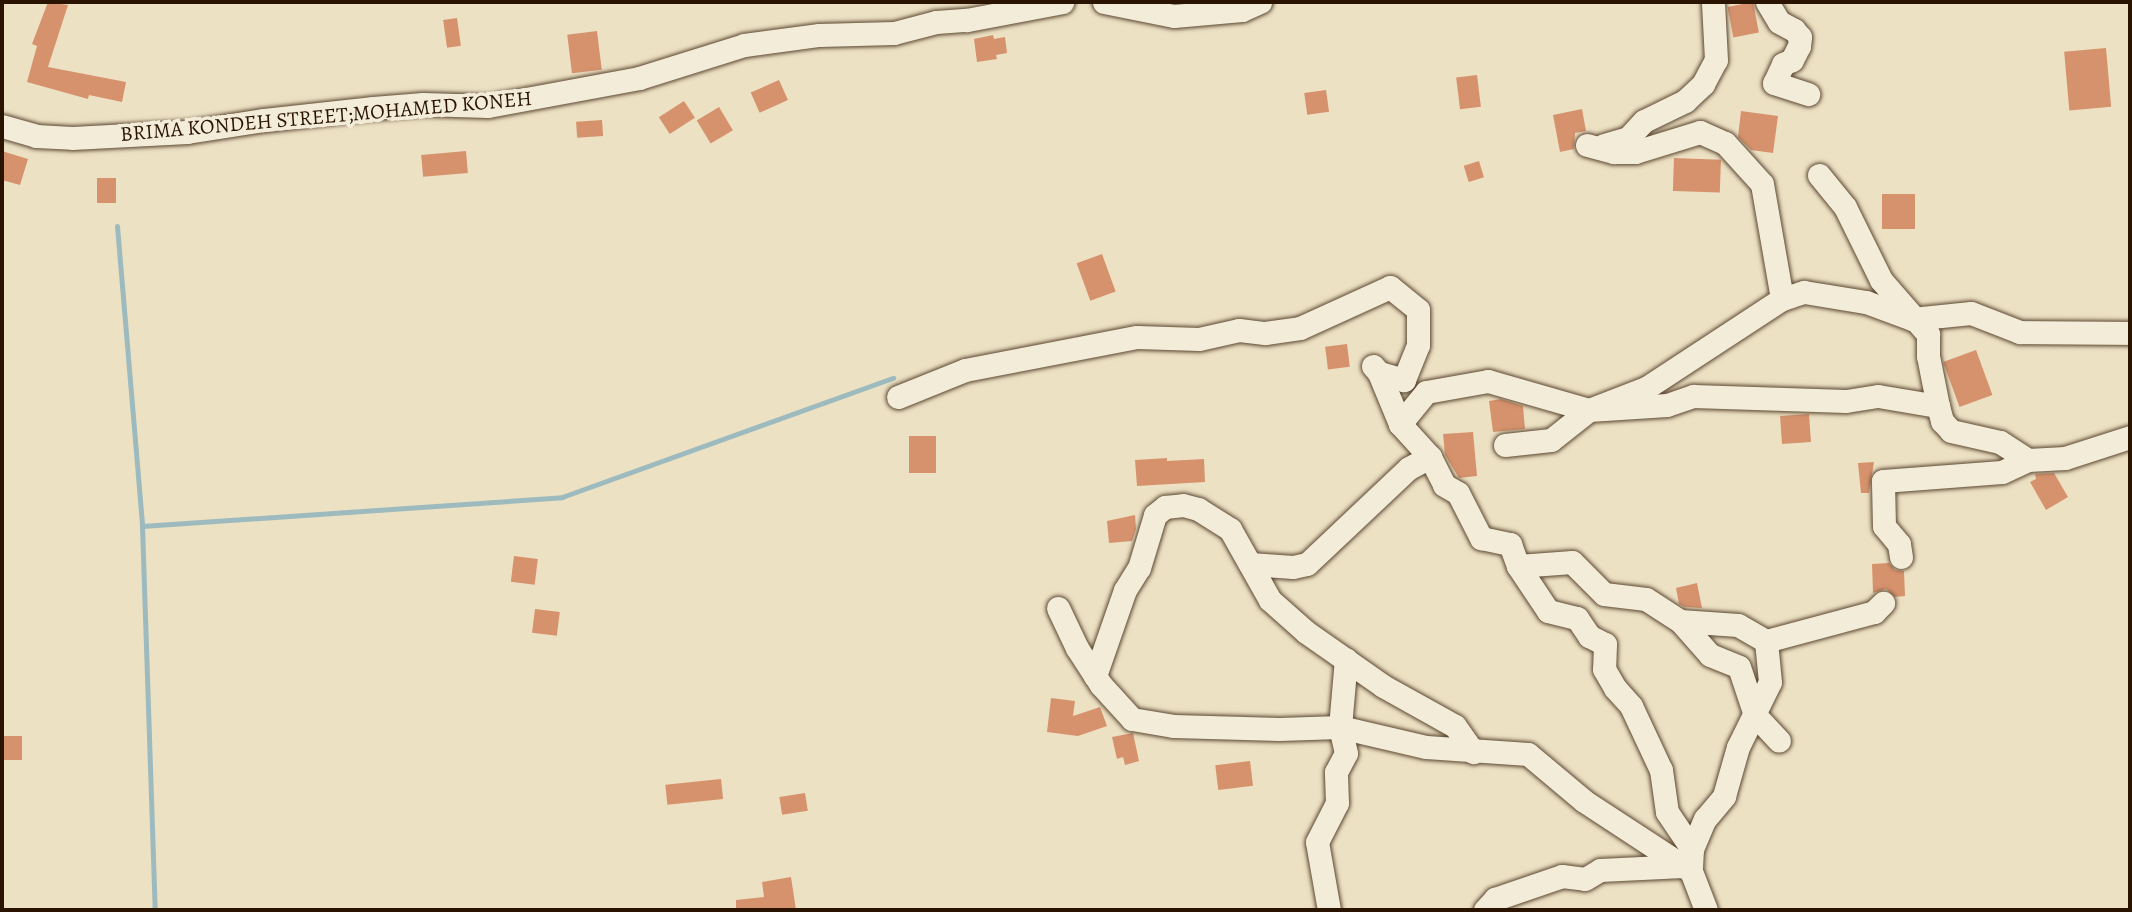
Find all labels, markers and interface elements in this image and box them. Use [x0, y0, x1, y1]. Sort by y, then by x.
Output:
street label: BRIMA KONDEH STREET;MOHAMED KONEH [119, 85, 533, 147]

